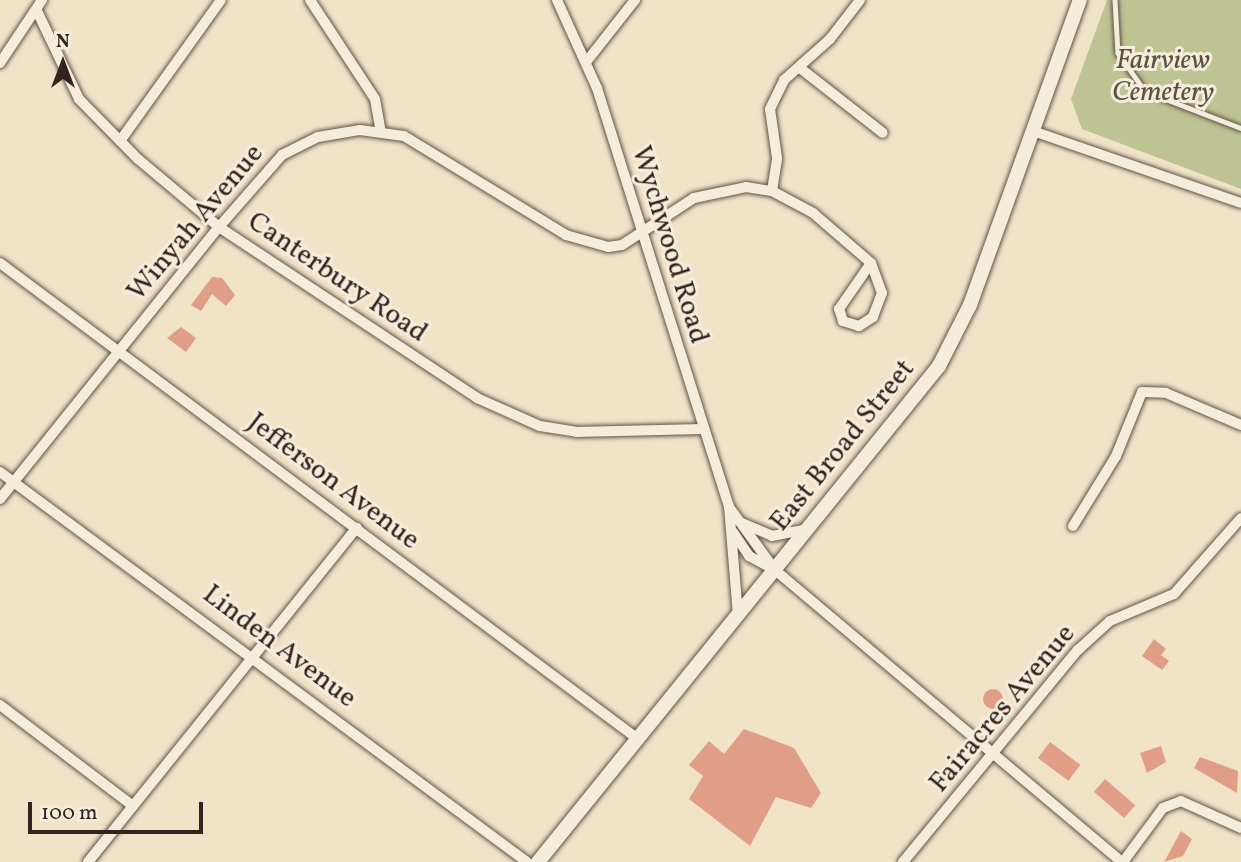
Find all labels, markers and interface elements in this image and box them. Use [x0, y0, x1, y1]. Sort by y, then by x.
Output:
north arrow [28, 28, 98, 98]
text: N [56, 29, 70, 55]
park label: Fairview Cemetery [1112, 44, 1214, 110]
street label: Winyah Avenue [121, 138, 271, 308]
street label: Wychwood Road [623, 142, 715, 348]
street label: Canterbury Road [240, 205, 434, 351]
street label: East Broad Street [764, 353, 922, 539]
street label: Jefferson Avenue [240, 406, 426, 558]
street label: Linden Avenue [195, 578, 363, 716]
street label: Fairacres Avenue [923, 618, 1083, 800]
scale bar [32, 788, 206, 832]
text: 100 m [41, 799, 98, 828]

